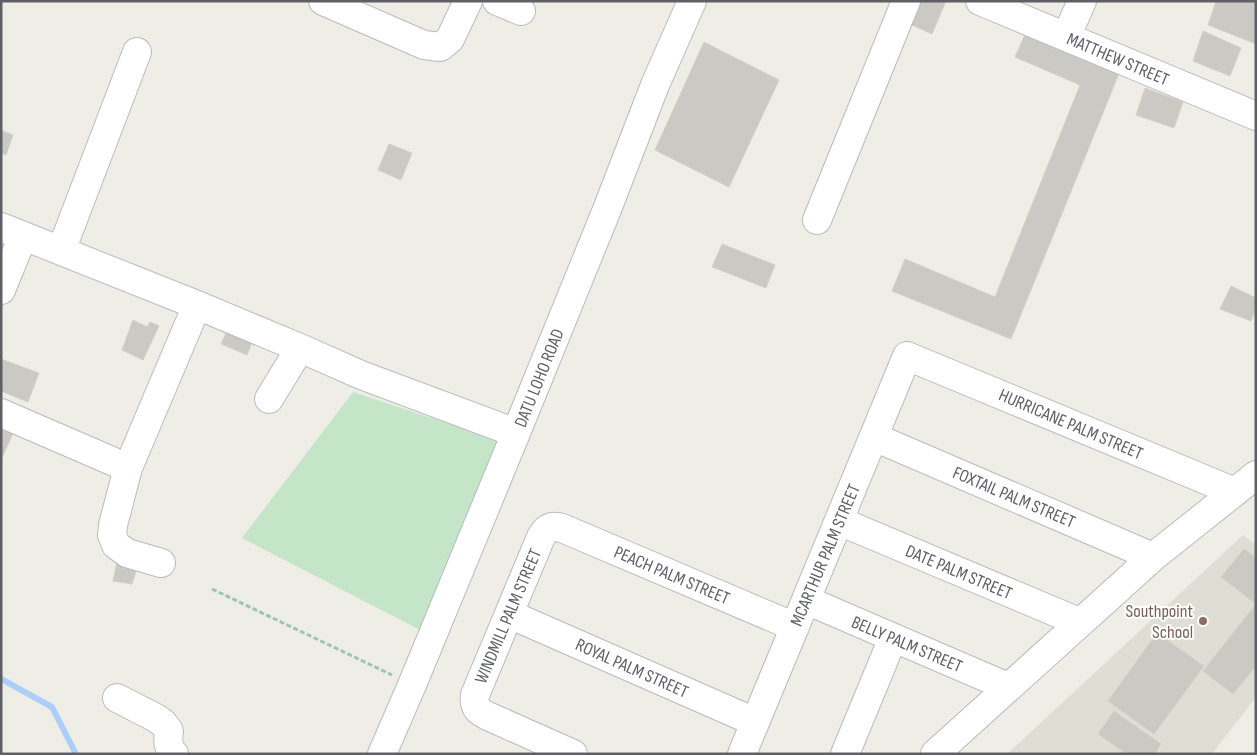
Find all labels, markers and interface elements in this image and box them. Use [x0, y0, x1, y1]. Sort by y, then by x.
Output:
street label: MATTHEW STREET [1064, 29, 1172, 90]
street label: DATU LOHO ROAD [510, 326, 569, 430]
street label: HURRICANE PALM STREET [996, 385, 1146, 464]
street label: FOXTAIL PALM STREET [949, 462, 1078, 533]
street label: MCARTHUR PALM STREET [786, 481, 865, 629]
street label: DATE PALM STREET [902, 541, 1015, 604]
street label: PEACH PALM STREET [611, 542, 733, 609]
street label: WINDMILL PALM STREET [471, 546, 546, 687]
place label: Southpoint School [1126, 601, 1194, 643]
street label: BELLY PALM STREET [848, 612, 965, 677]
marker: Southpoint School [1197, 615, 1209, 627]
street label: ROYAL PALM STREET [572, 634, 691, 703]

